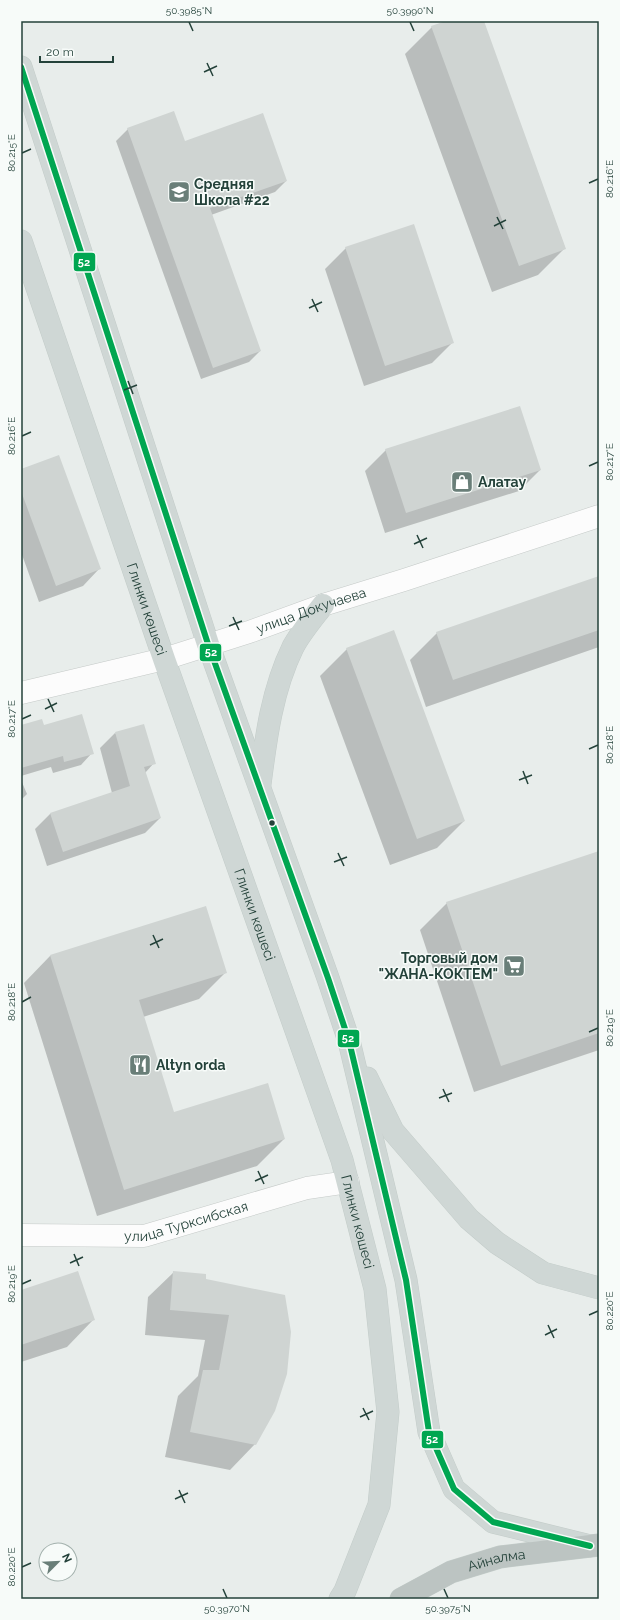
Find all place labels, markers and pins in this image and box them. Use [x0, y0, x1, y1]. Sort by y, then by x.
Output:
place label: Средняя Школа #22 [194, 176, 270, 208]
school or university icon: Средняя Школа #22 [166, 179, 192, 205]
shop icon: Алатау [449, 469, 475, 495]
place label: Алатау [478, 474, 526, 490]
unlabelled marker [267, 818, 277, 828]
place label: Торговый дом "ЖАНА-КОКТЕМ" [378, 950, 498, 982]
supermarket icon: Торговый дом "ЖАНА-КОКТЕМ" [501, 953, 527, 979]
restaurant icon: Altyn orda [127, 1052, 153, 1078]
place label: Altyn orda [156, 1057, 225, 1073]

